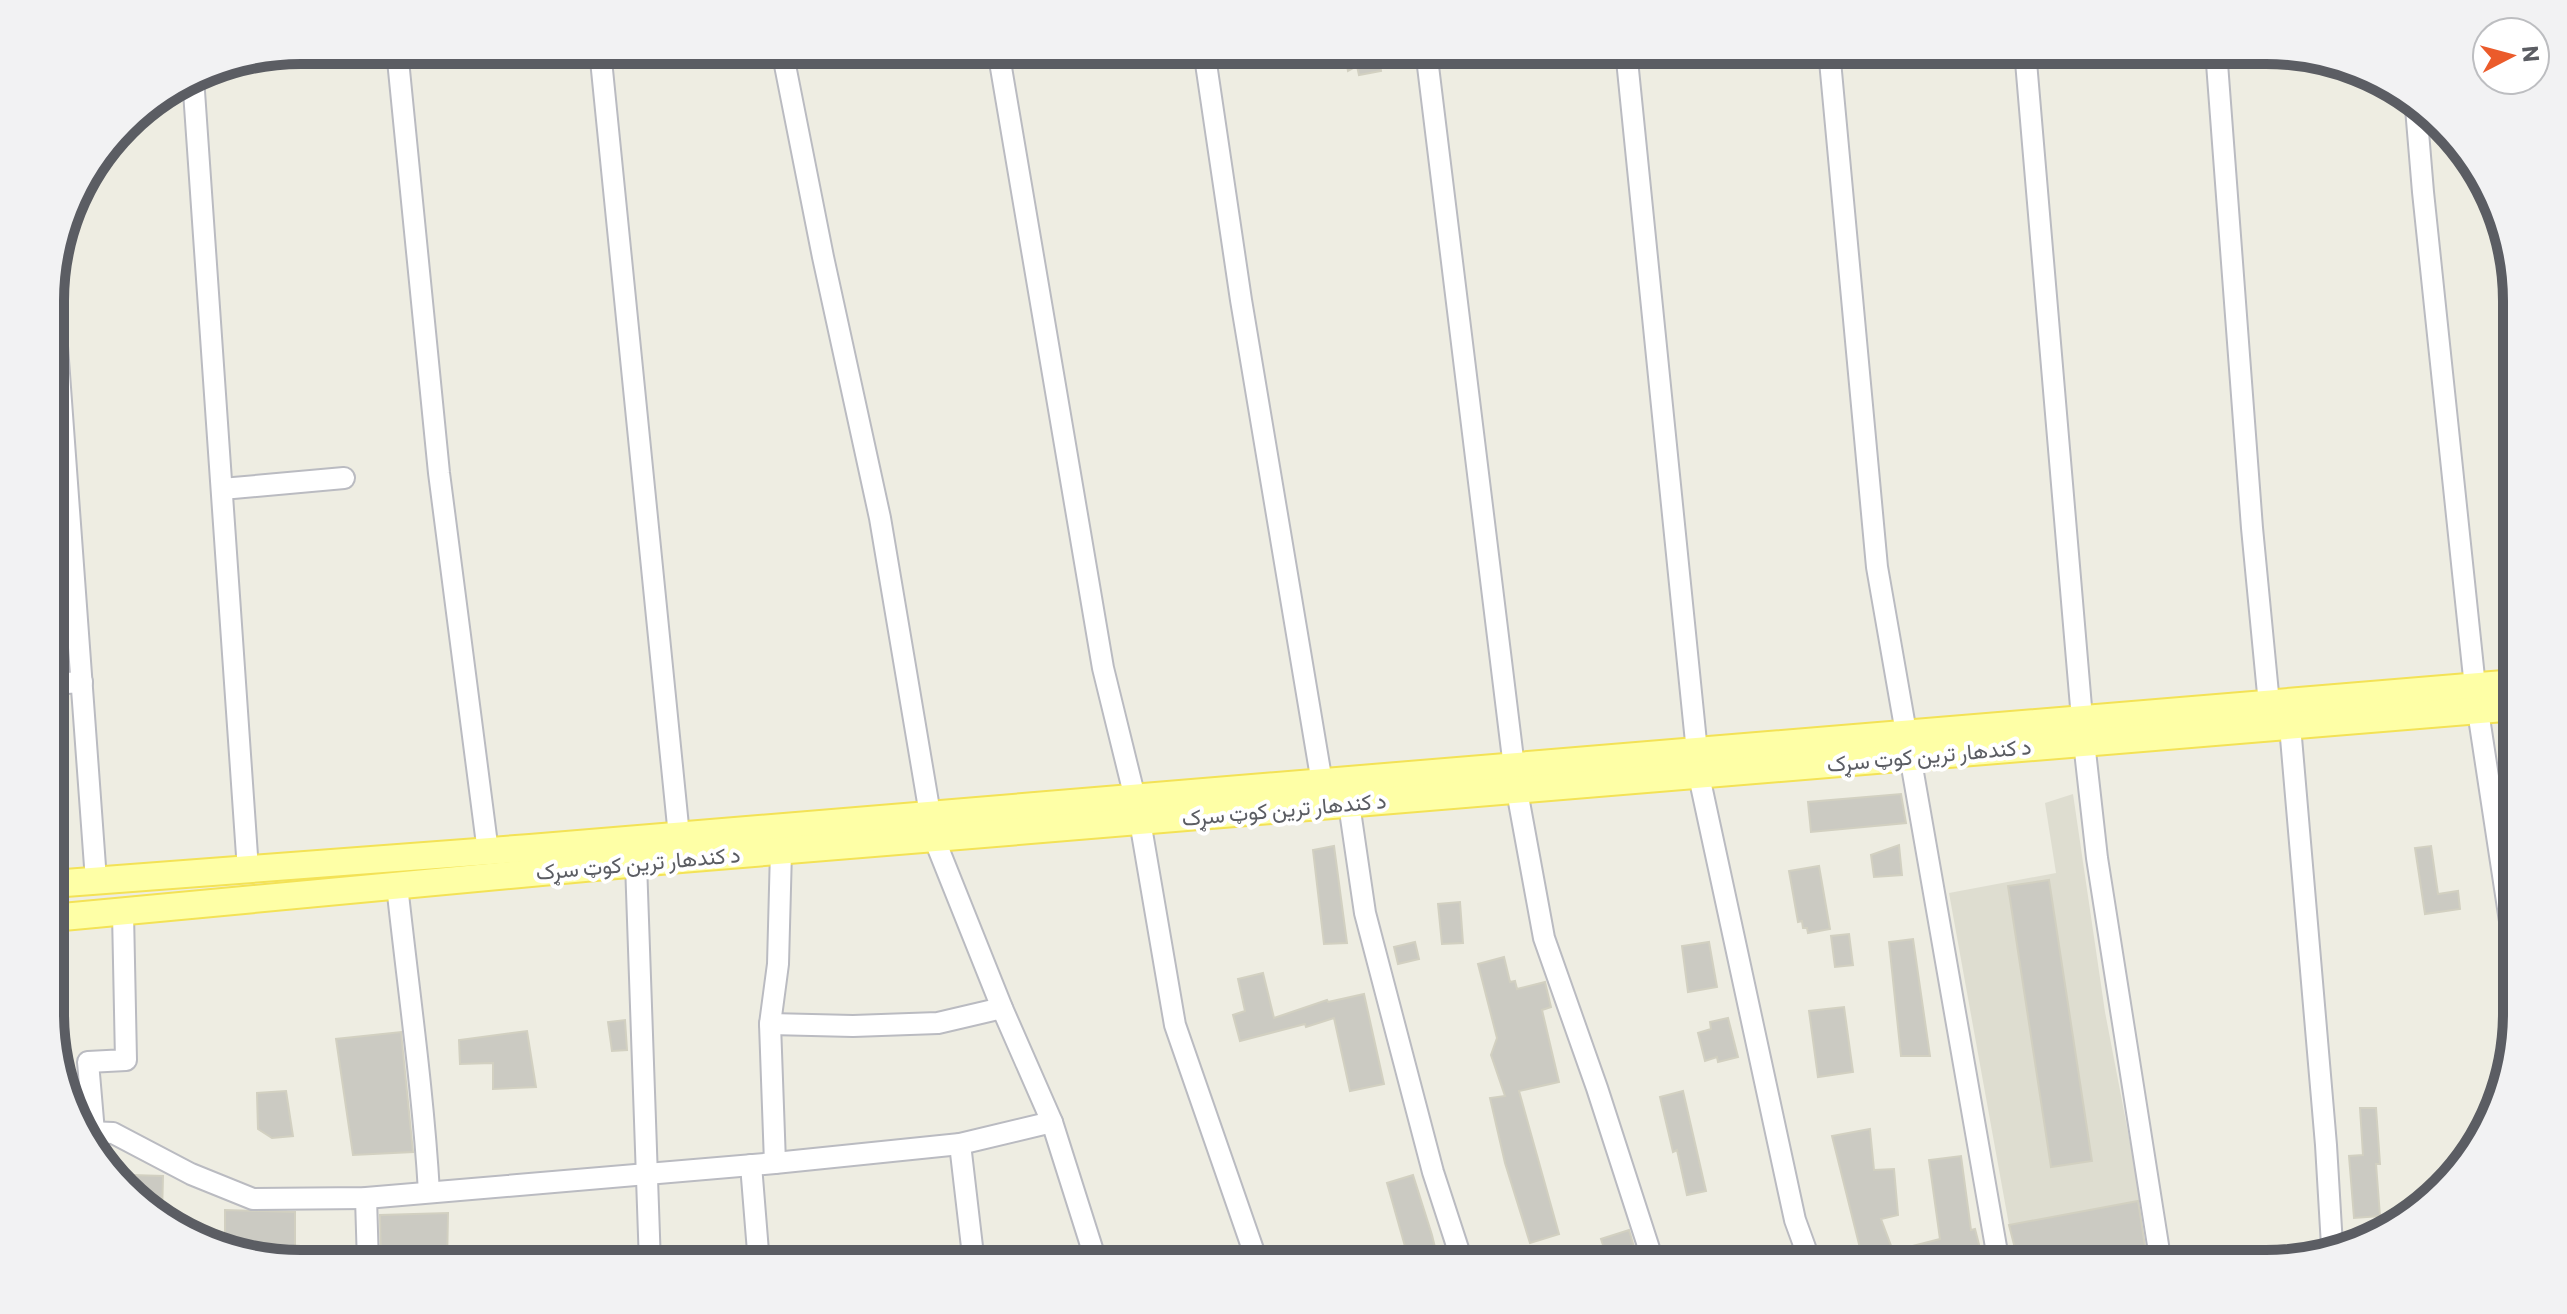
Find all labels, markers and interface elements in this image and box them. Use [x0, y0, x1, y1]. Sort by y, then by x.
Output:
north arrow [2471, 16, 2551, 96]
text: N [2517, 44, 2546, 63]
street label: د کندهار ترين کوټ سړک [1825, 732, 2033, 779]
street label: د کندهار ترين کوټ سړک [1180, 786, 1388, 833]
street label: د کندهار ترين کوټ سړک [534, 840, 742, 887]

